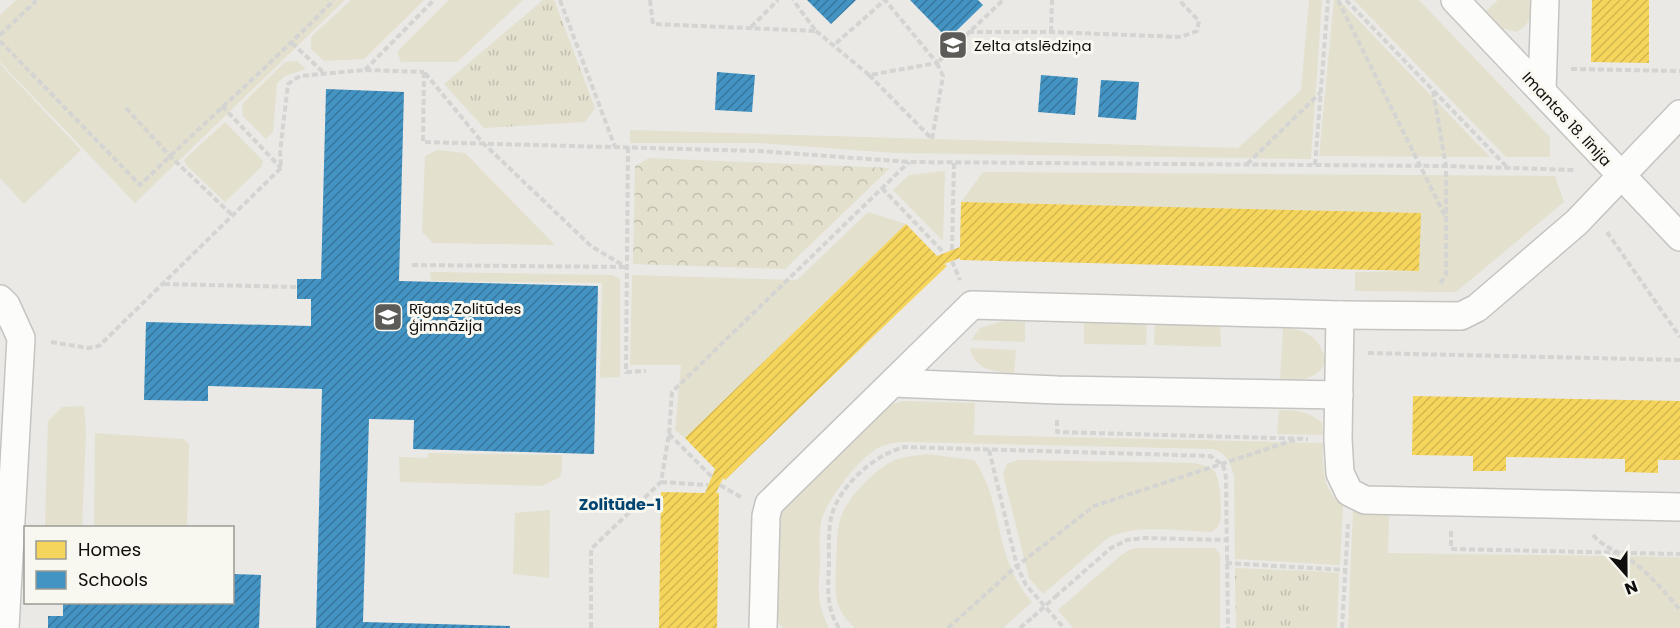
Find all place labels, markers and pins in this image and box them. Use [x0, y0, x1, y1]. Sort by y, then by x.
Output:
school or university icon: Zelta atslēdziņa [937, 29, 969, 61]
place label: Zelta atslēdziņa [974, 35, 1092, 56]
place label: Rīgas Zolitūdes ģimnāzija [409, 298, 522, 336]
school or university icon: Rīgas Zolitūdes ģimnāzija [372, 301, 404, 333]

